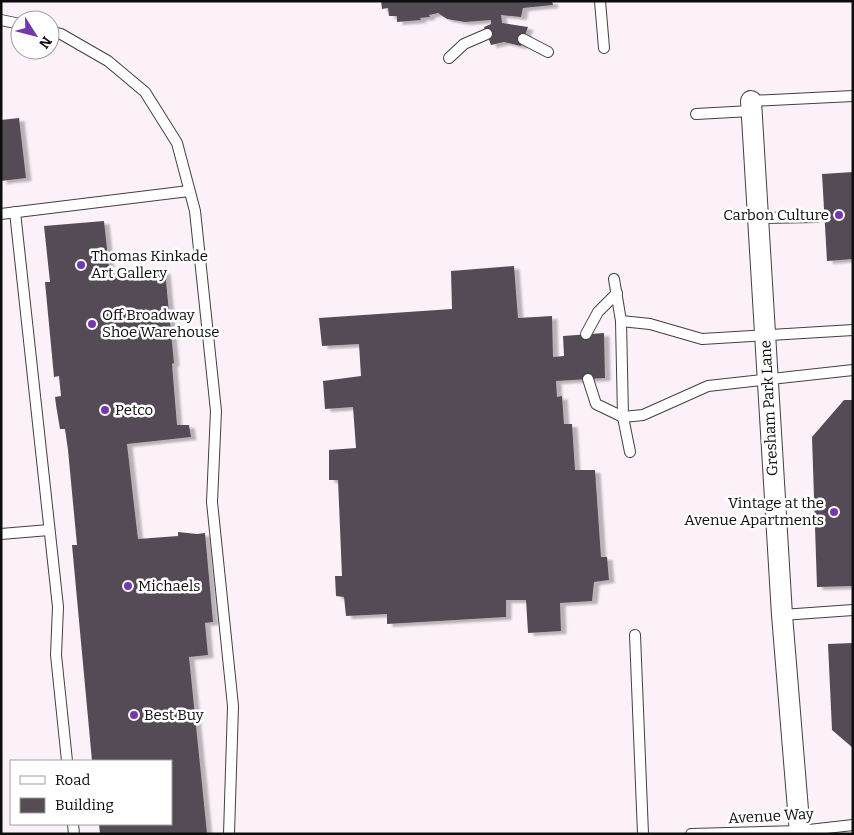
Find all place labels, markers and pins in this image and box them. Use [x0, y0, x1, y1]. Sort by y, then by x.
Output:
place label: Carbon Culture [723, 206, 829, 224]
marker: Carbon Culture [833, 209, 845, 221]
place label: Thomas Kinkade Art Gallery [91, 247, 208, 282]
marker: Thomas Kinkade Art Gallery [75, 259, 87, 271]
place label: Off Broadway Shoe Warehouse [102, 306, 220, 341]
marker: Off Broadway Shoe Warehouse [86, 318, 98, 330]
place label: Petco [115, 401, 153, 419]
marker: Petco [99, 404, 111, 416]
place label: Vintage at the Avenue Apartments [684, 494, 824, 529]
marker: Vintage at the Avenue Apartments [828, 506, 840, 518]
place label: Michaels [138, 577, 201, 595]
marker: Michaels [122, 580, 134, 592]
place label: Best Buy [144, 706, 204, 724]
marker: Best Buy [128, 709, 140, 721]

